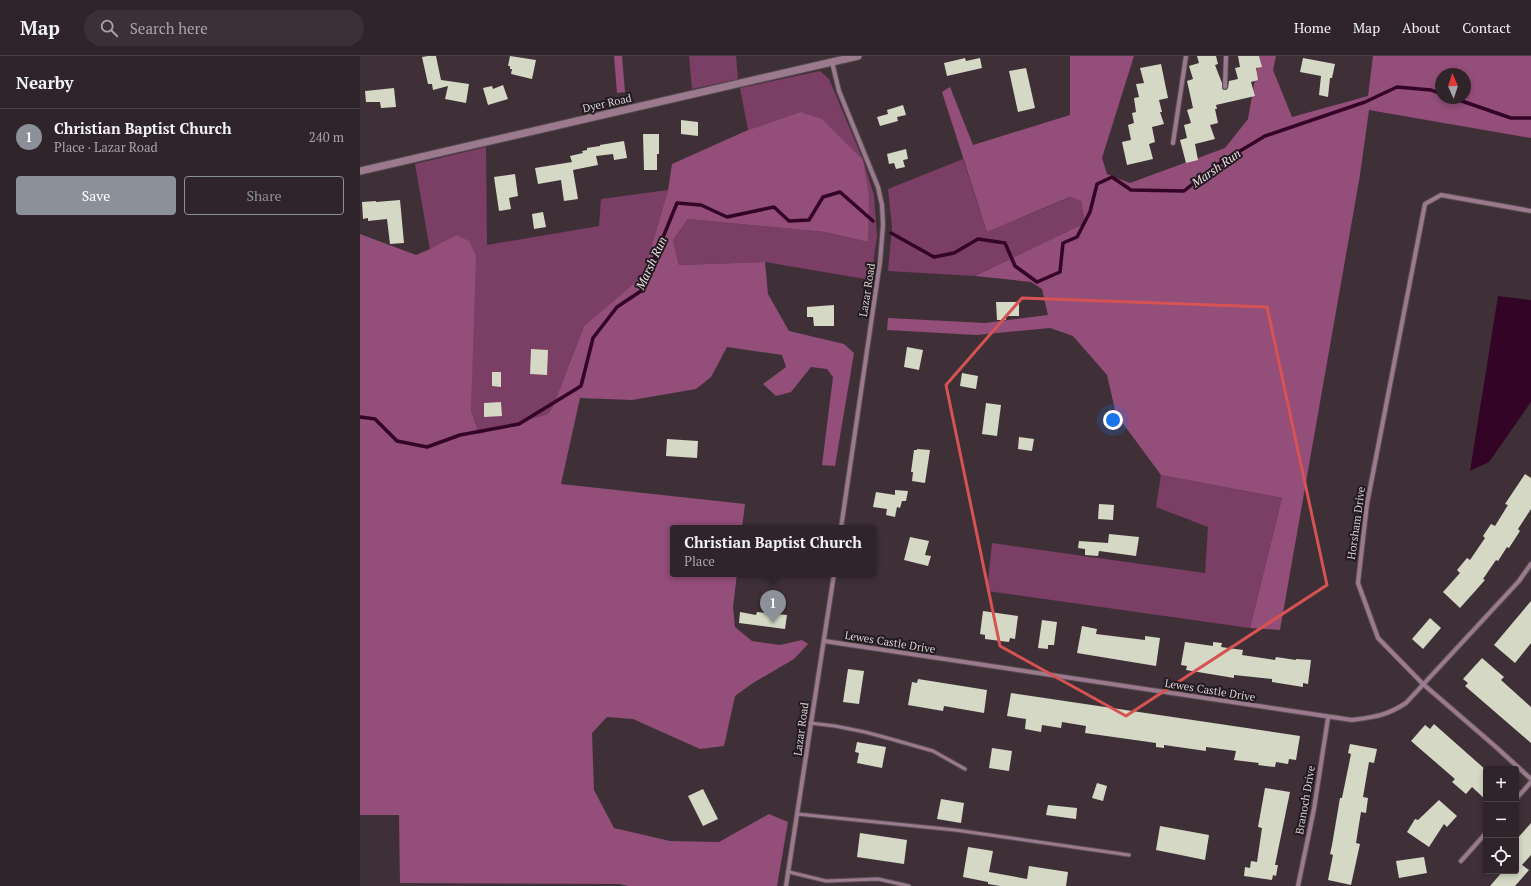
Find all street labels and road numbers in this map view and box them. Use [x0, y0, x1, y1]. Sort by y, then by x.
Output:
street label: Dyer Road [581, 91, 633, 115]
street label: Lazar Road [856, 262, 878, 318]
street label: Horsham Drive [1344, 485, 1368, 560]
street label: Lewes Castle Drive [844, 628, 937, 656]
street label: Lewes Castle Drive [1164, 676, 1257, 704]
street label: Lazar Road [790, 701, 812, 757]
street label: Branoch Drive [1292, 764, 1318, 836]

